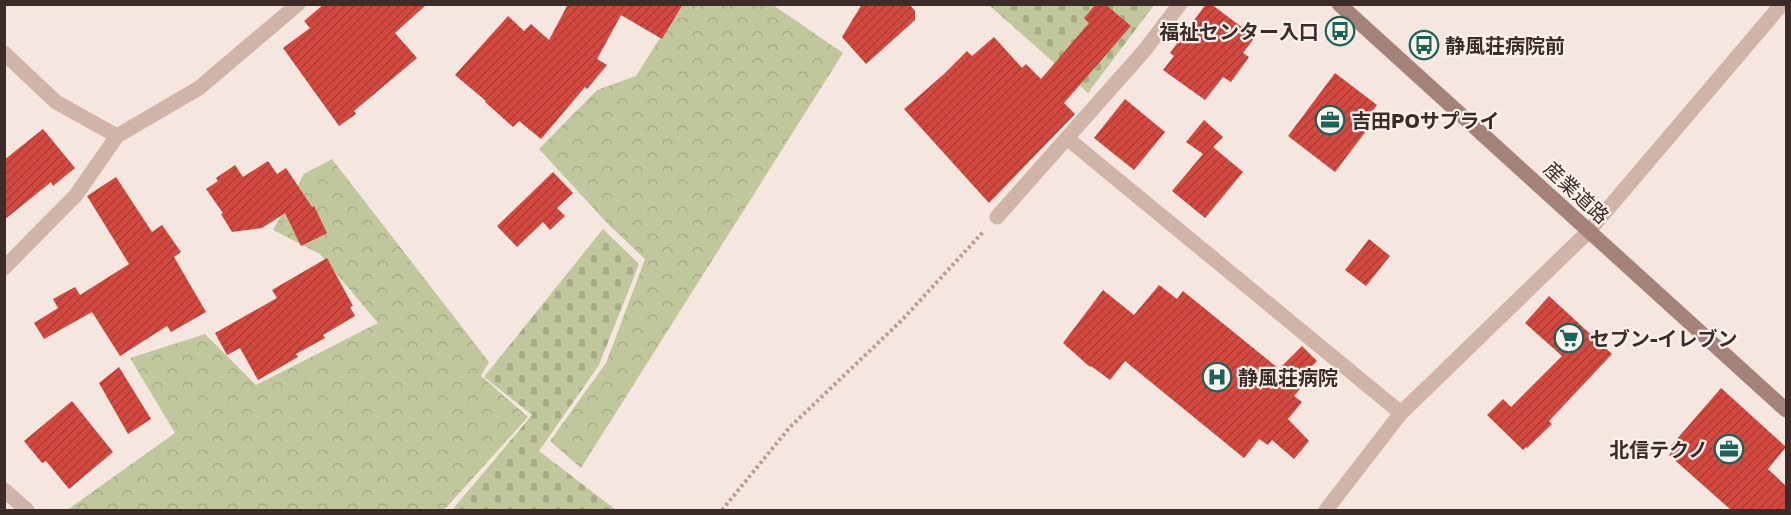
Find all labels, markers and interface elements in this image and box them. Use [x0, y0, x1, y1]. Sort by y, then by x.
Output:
bus stop icon: 福祉センター入口 [1324, 15, 1356, 47]
place label: 福祉センター入口 [1159, 19, 1319, 43]
bus stop icon: 静風荘病院前 [1408, 29, 1440, 61]
place label: 静風荘病院前 [1445, 33, 1565, 57]
office icon: 吉田POサプライ [1314, 104, 1346, 136]
place label: 吉田POサプライ [1351, 108, 1500, 132]
street label: 産業道路 [1540, 156, 1614, 228]
supermarket icon: セブン-イレブン [1553, 322, 1585, 354]
place label: セブン-イレブン [1590, 326, 1738, 350]
hospital icon: 静風荘病院 [1201, 361, 1233, 393]
place label: 静風荘病院 [1238, 365, 1338, 389]
office icon: 北信テクノ [1713, 433, 1745, 465]
place label: 北信テクノ [1609, 437, 1708, 461]

